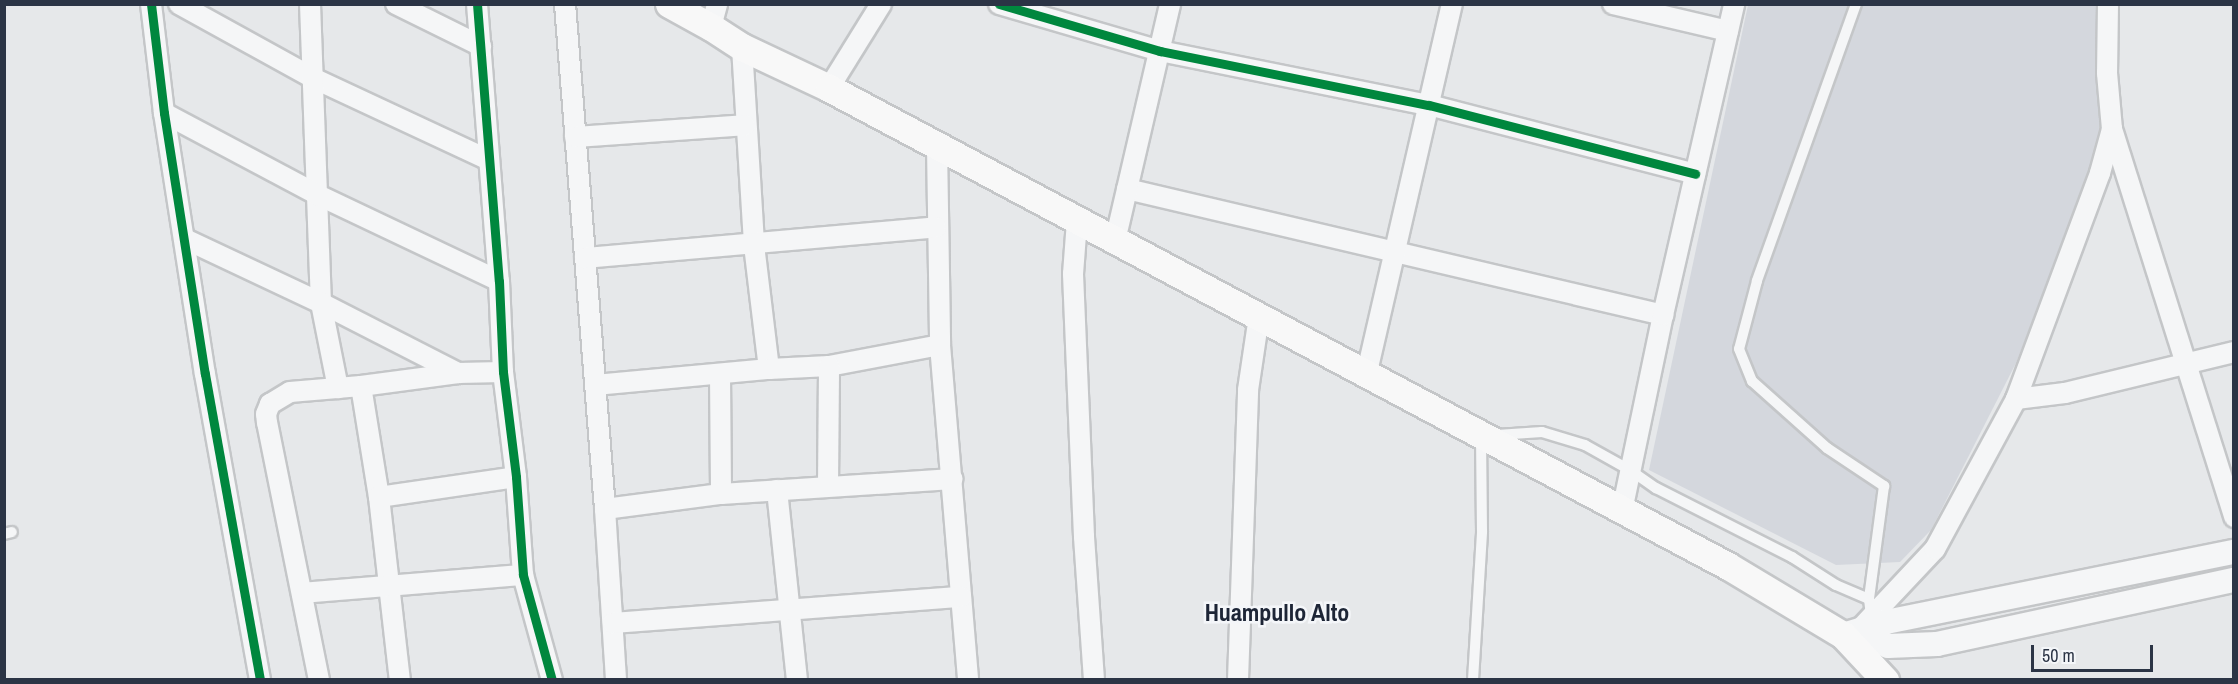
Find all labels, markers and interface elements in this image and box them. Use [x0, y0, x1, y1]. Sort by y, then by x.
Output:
district label: Huampullo Alto [1204, 599, 1350, 627]
scale bar [2034, 633, 2156, 671]
text: 50 m [2042, 643, 2075, 668]

